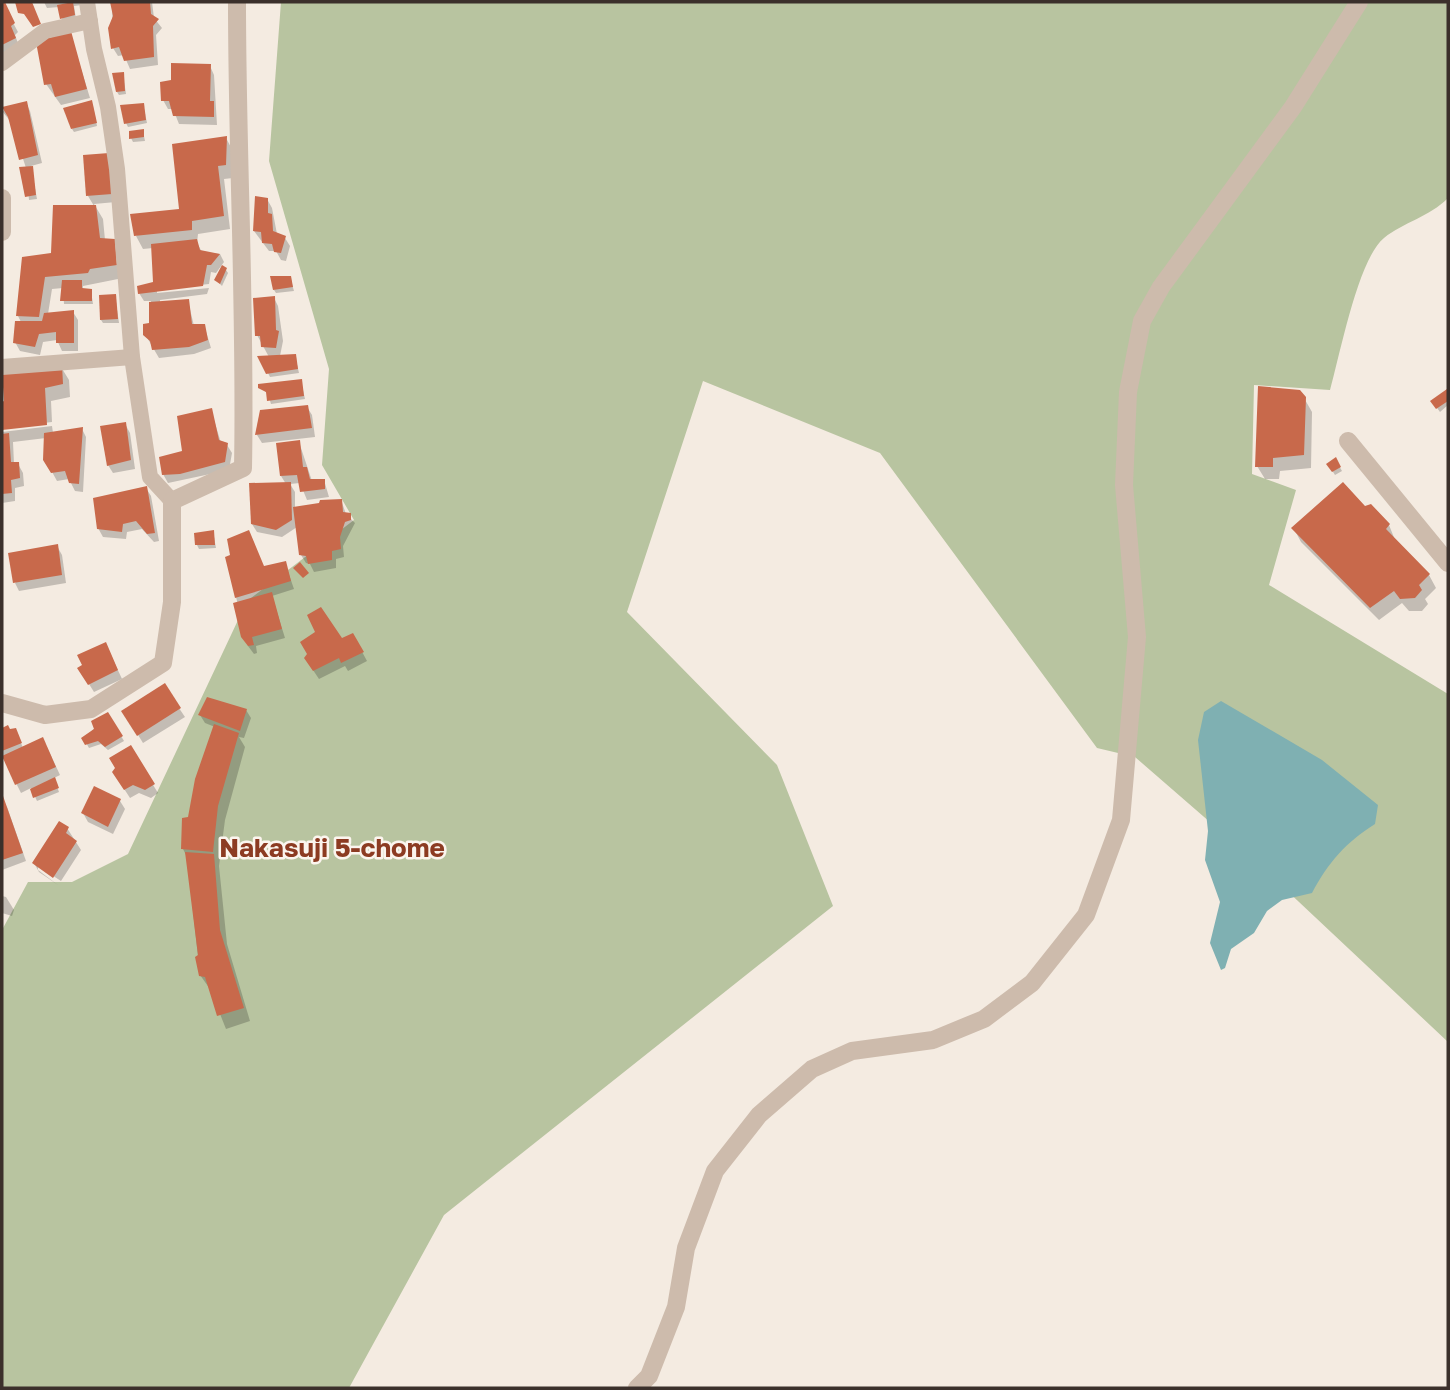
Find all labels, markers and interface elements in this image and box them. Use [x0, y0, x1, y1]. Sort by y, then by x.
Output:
district label: Nakasuji 5-chome [219, 832, 445, 863]

